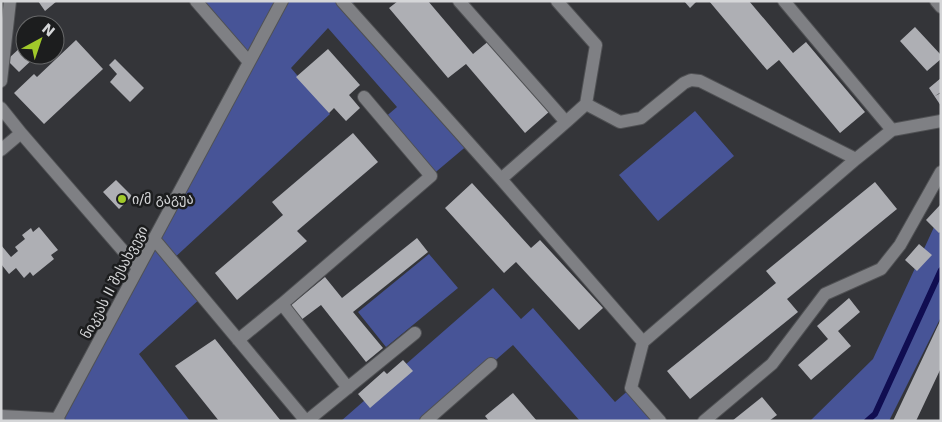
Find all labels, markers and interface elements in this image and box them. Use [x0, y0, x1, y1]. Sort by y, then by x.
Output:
north arrow [15, 15, 65, 65]
text: N [39, 20, 58, 40]
place label: ი/მ გაგუა [132, 191, 194, 207]
marker: ი/მ გაგუა [116, 193, 128, 205]
street label: ნიკეას II შესახვევი [78, 223, 150, 341]

